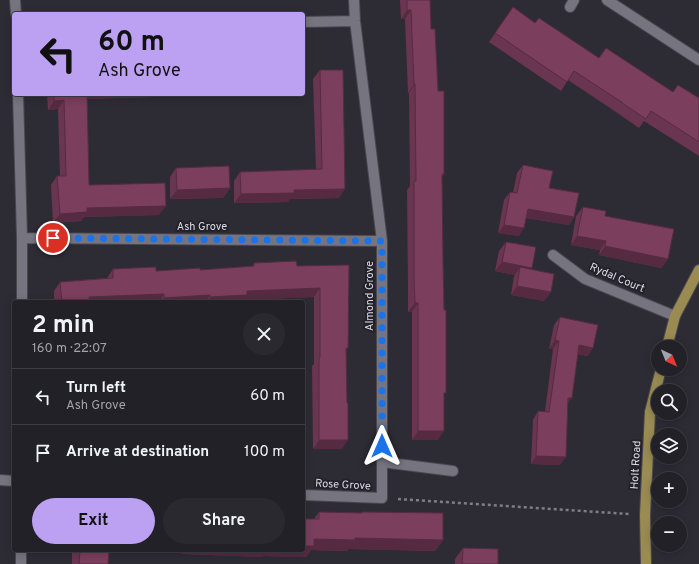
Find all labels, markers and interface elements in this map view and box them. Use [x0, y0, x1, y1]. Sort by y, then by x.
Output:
text: 60 m [98, 25, 165, 61]
icon: left [32, 28, 84, 80]
text: Ash Grove [98, 60, 181, 83]
street label: Ash Grove [177, 220, 227, 234]
pin [36, 221, 70, 255]
icon: arrive [42, 227, 64, 249]
street label: Rydal Court [587, 260, 647, 296]
street label: Almond Grove [363, 261, 377, 331]
text: 2 min [32, 311, 95, 341]
button: close [243, 313, 285, 355]
north arrow [651, 340, 687, 376]
map controls [651, 340, 687, 552]
text: 160 m · 22:07 [32, 341, 107, 357]
text: Turn left [66, 379, 126, 398]
button: search [651, 384, 687, 420]
icon: left [32, 386, 54, 408]
text: 60 m [250, 387, 285, 406]
text: Ash Grove [66, 398, 126, 414]
position arrow [361, 425, 403, 467]
button: layers [651, 428, 687, 464]
street label: Holt Road [628, 440, 644, 490]
icon: arrive [32, 442, 54, 464]
text: Arrive at destination [66, 443, 209, 462]
text: 100 m [244, 443, 285, 462]
button: + [651, 472, 687, 508]
street label: Rose Grove [315, 477, 371, 493]
button: Exit [32, 498, 155, 544]
button: Share [163, 498, 285, 544]
button: − [651, 516, 687, 552]

